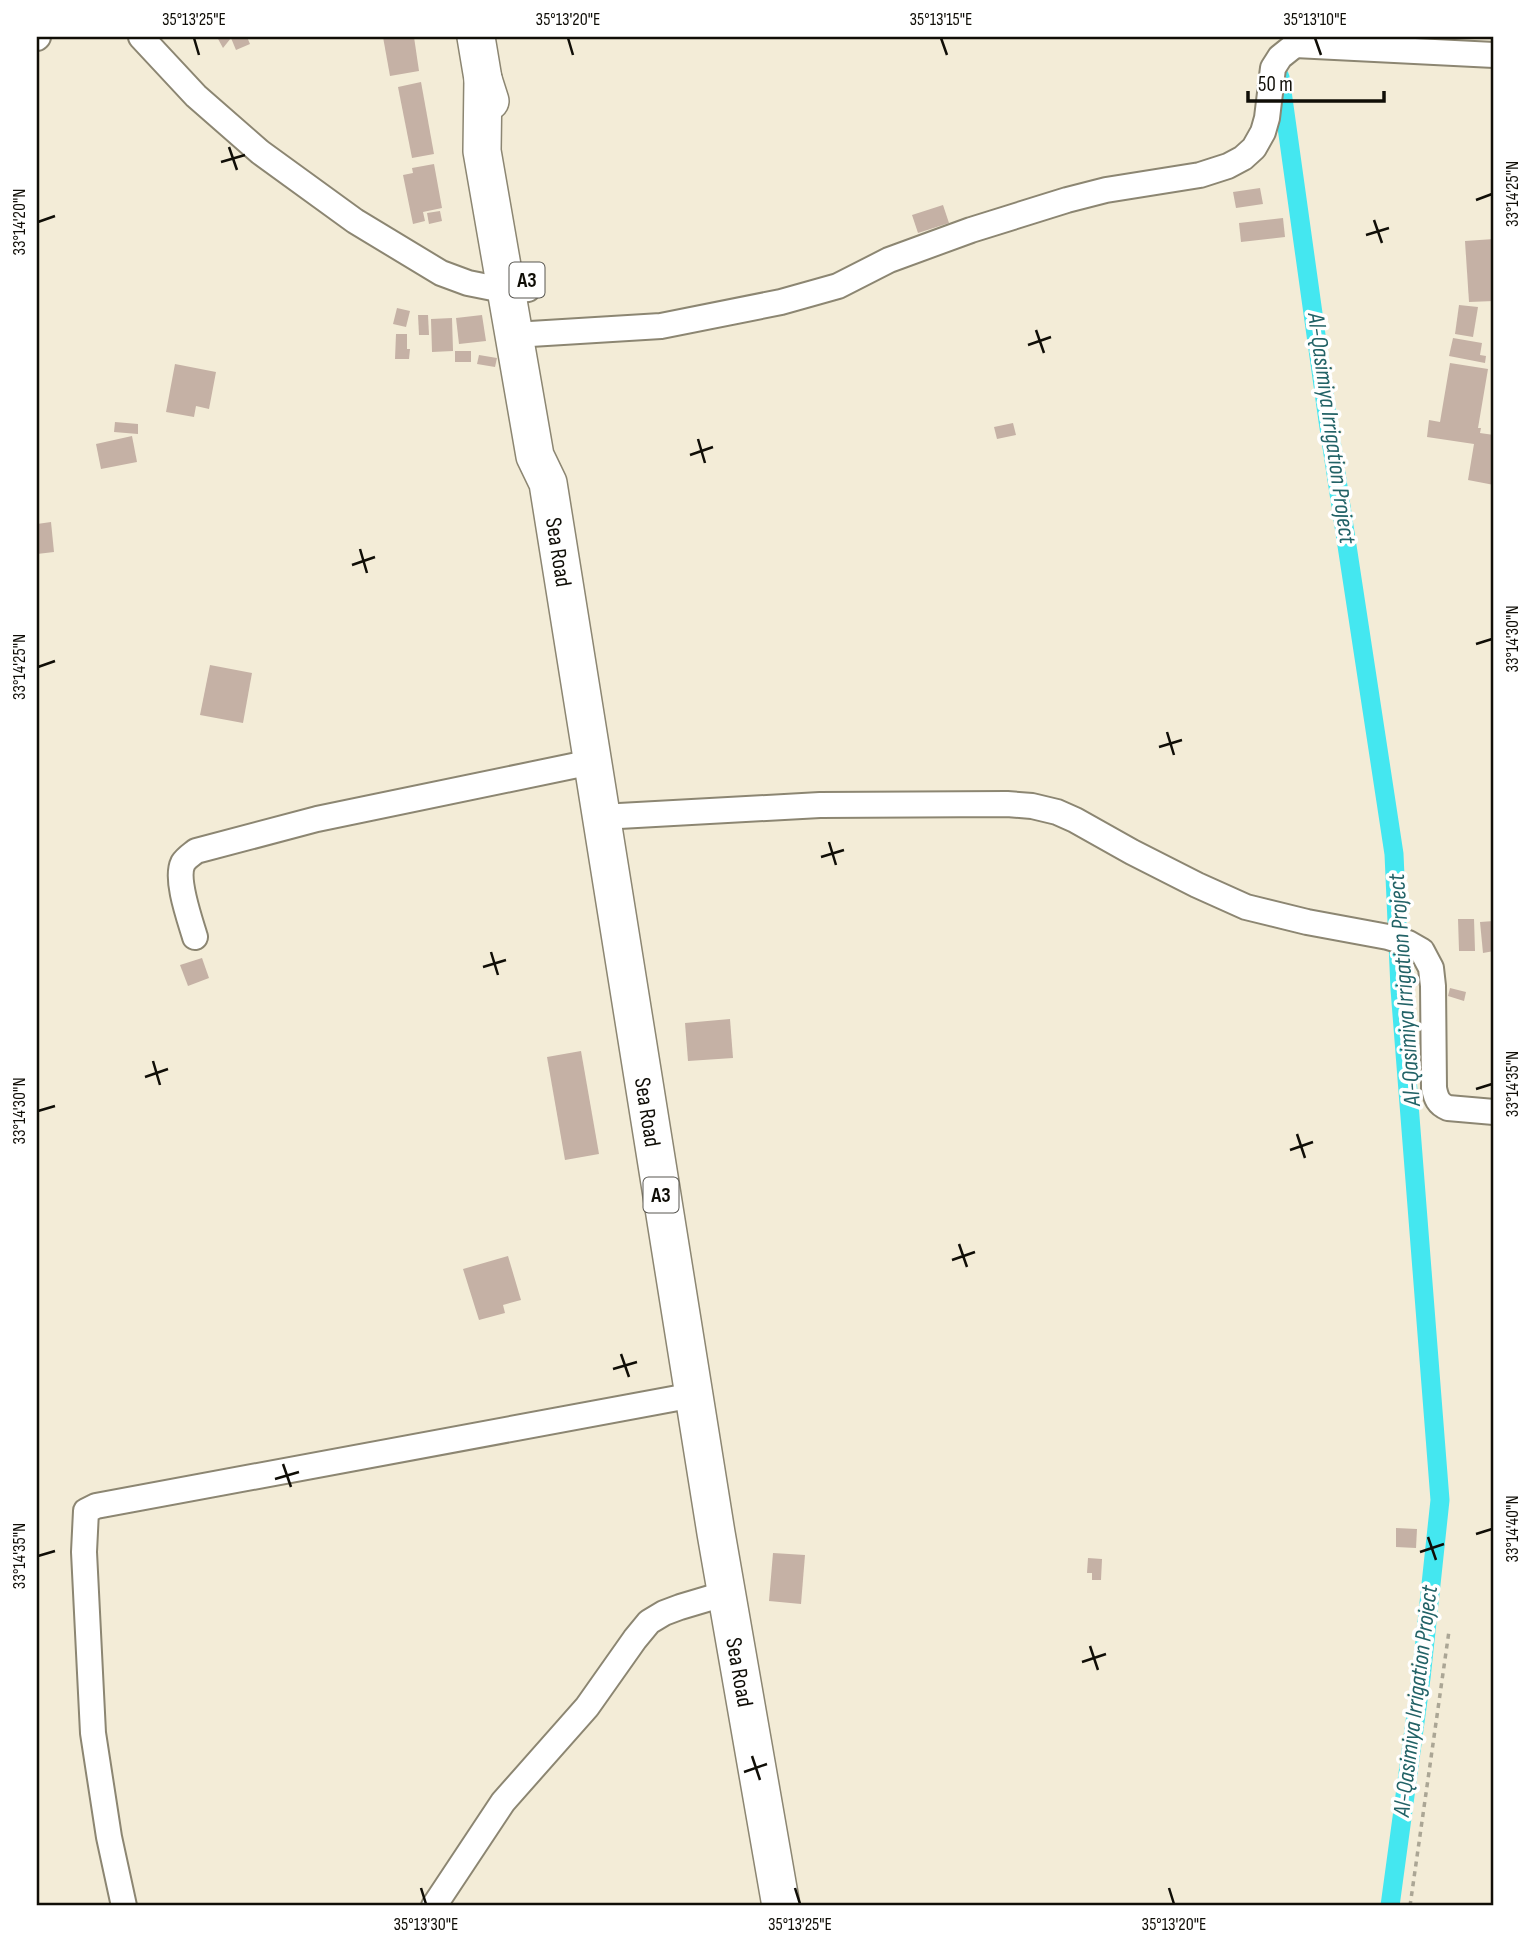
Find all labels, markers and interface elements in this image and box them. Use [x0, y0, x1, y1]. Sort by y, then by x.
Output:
text: 35°13'25"E [162, 9, 226, 30]
text: 35°13'20"E [536, 9, 600, 30]
text: 35°13'15"E [910, 9, 972, 30]
text: 35°13'10"E [1283, 9, 1347, 30]
scale bar [1248, 60, 1384, 104]
text: 50 m [1258, 72, 1293, 97]
text: 33°14'25"N [1502, 161, 1523, 227]
text: 33°14'20"N [9, 189, 30, 256]
road number: A3 [510, 262, 544, 298]
water label: Al-Qasimiya Irrigation Project [1301, 310, 1362, 546]
street label: Sea Road [539, 515, 577, 589]
text: 33°14'30"N [1502, 605, 1523, 673]
text: 33°14'25"N [9, 634, 30, 700]
water label: Al-Qasimiya Irrigation Project [1382, 872, 1427, 1108]
text: 33°14'35"N [1502, 1051, 1523, 1117]
street label: Sea Road [628, 1075, 666, 1149]
text: 33°14'30"N [9, 1077, 30, 1145]
road number: A3 [644, 1178, 678, 1212]
text: 33°14'40"N [1502, 1495, 1523, 1563]
text: 33°14'35"N [9, 1523, 30, 1589]
water label: Al-Qasimiya Irrigation Project [1387, 1583, 1444, 1819]
street label: Sea Road [719, 1635, 759, 1709]
text: 35°13'30"E [394, 1914, 458, 1935]
text: 35°13'25"E [768, 1914, 832, 1935]
text: 35°13'20"E [1142, 1914, 1206, 1935]

